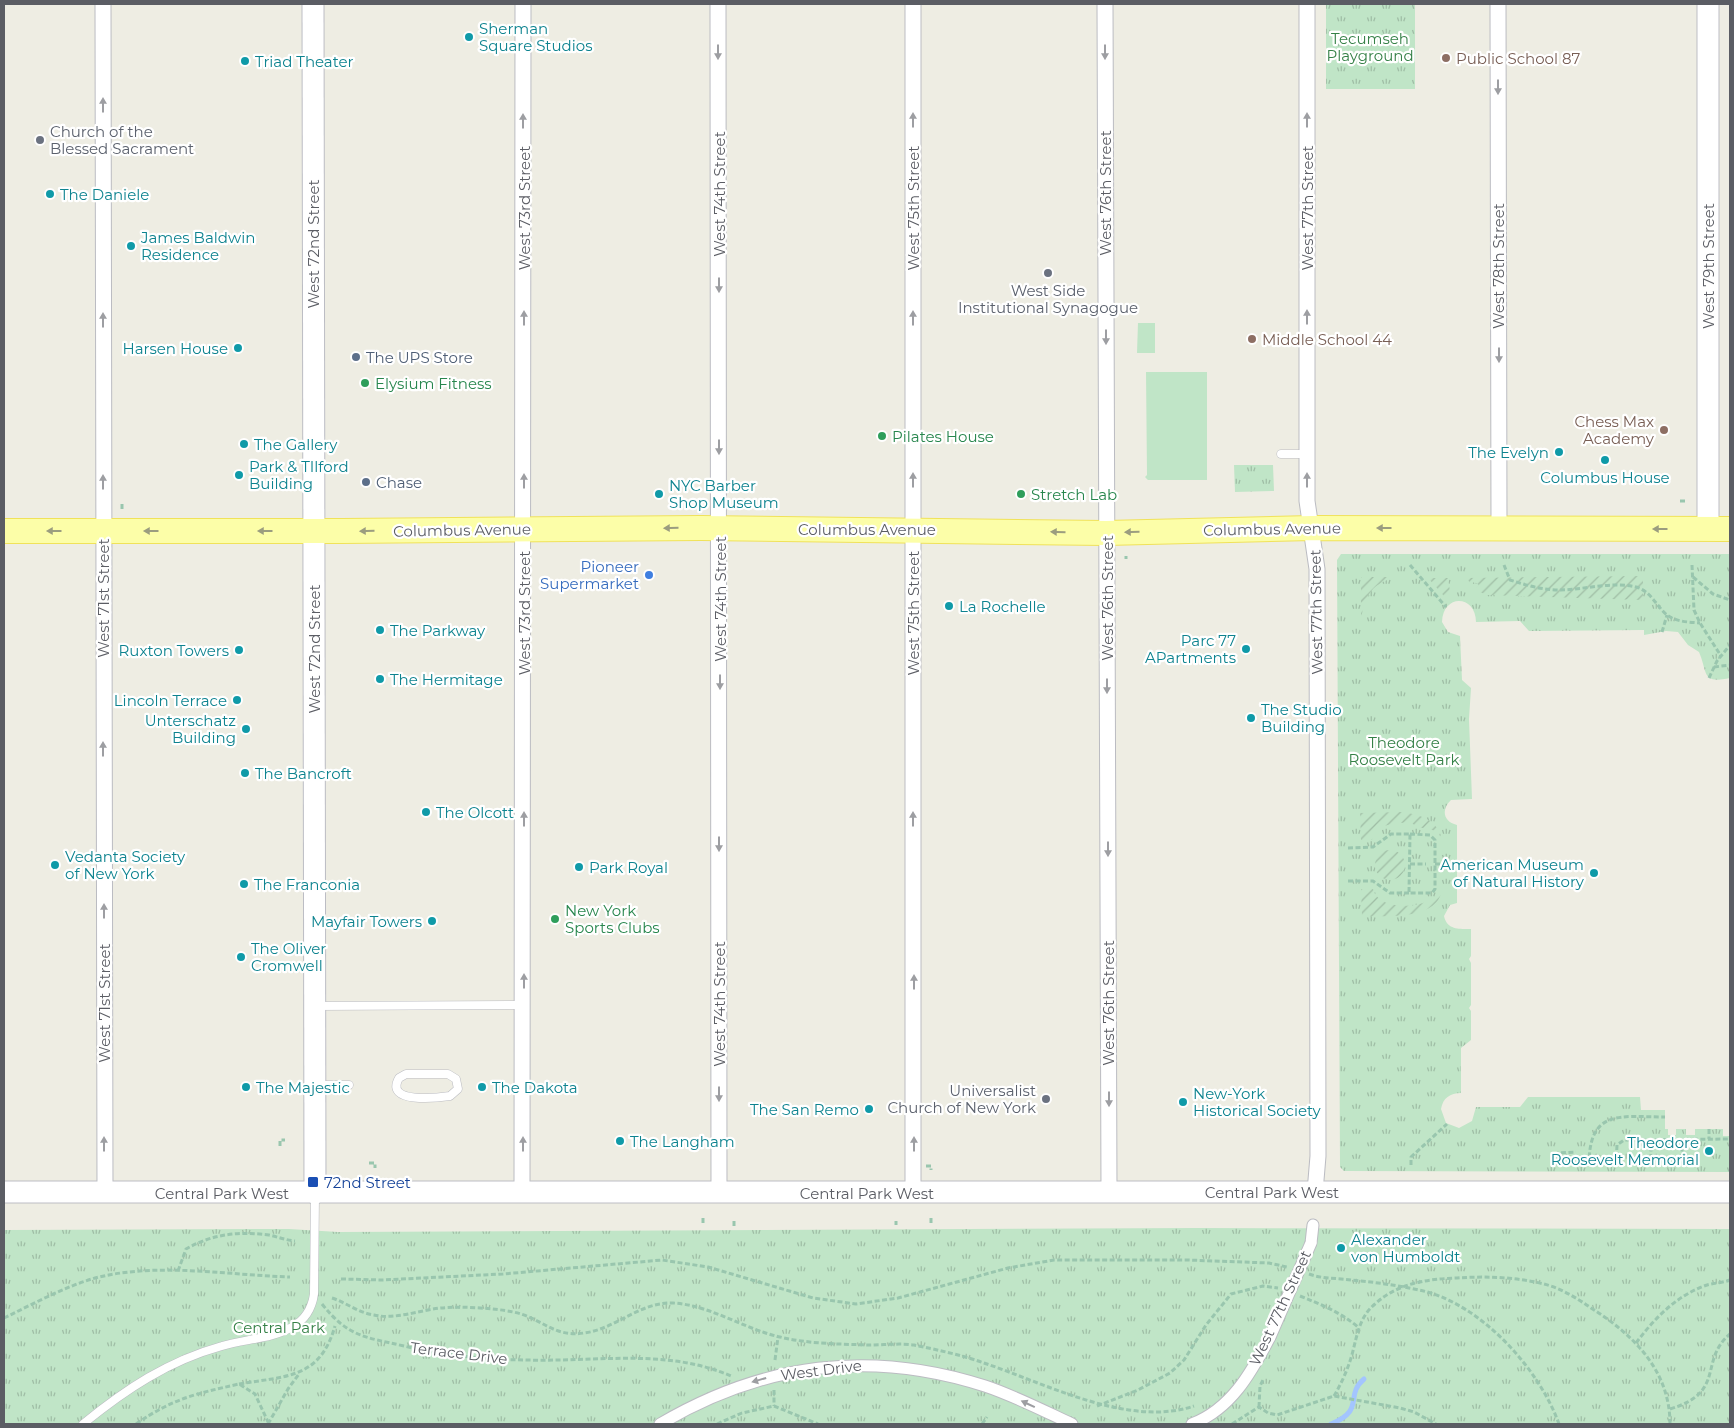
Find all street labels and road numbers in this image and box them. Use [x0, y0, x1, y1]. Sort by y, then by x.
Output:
street label: West 76th Street [1096, 130, 1115, 256]
street label: West 74th Street [710, 131, 729, 257]
street label: West 77th Street [1298, 145, 1317, 271]
street label: West 73rd Street [515, 146, 534, 270]
street label: West 75th Street [904, 146, 923, 270]
street label: West 72nd Street [304, 179, 323, 309]
street label: West 78th Street [1489, 203, 1508, 329]
street label: West 79th Street [1699, 203, 1718, 329]
street label: Columbus Avenue [1203, 518, 1341, 540]
street label: Columbus Avenue [393, 519, 531, 541]
street label: Columbus Avenue [798, 520, 936, 539]
street label: West 76th Street [1098, 535, 1117, 661]
street label: West 74th Street [711, 536, 730, 662]
street label: West 71st Street [94, 538, 113, 658]
street label: West 77th Street [1305, 549, 1327, 675]
street label: West 73rd Street [515, 551, 534, 675]
street label: West 75th Street [904, 551, 923, 675]
street label: West 72nd Street [305, 584, 324, 714]
street label: West 76th Street [1099, 940, 1118, 1066]
street label: West 74th Street [710, 941, 729, 1067]
street label: West 71st Street [95, 943, 114, 1063]
street label: Central Park West [1205, 1183, 1339, 1202]
street label: Central Park West [155, 1184, 289, 1203]
street label: Central Park West [800, 1184, 934, 1203]
street label: West 77th Street [1245, 1247, 1315, 1369]
street label: Terrace Drive [409, 1338, 509, 1368]
street label: West Drive [779, 1356, 863, 1384]

